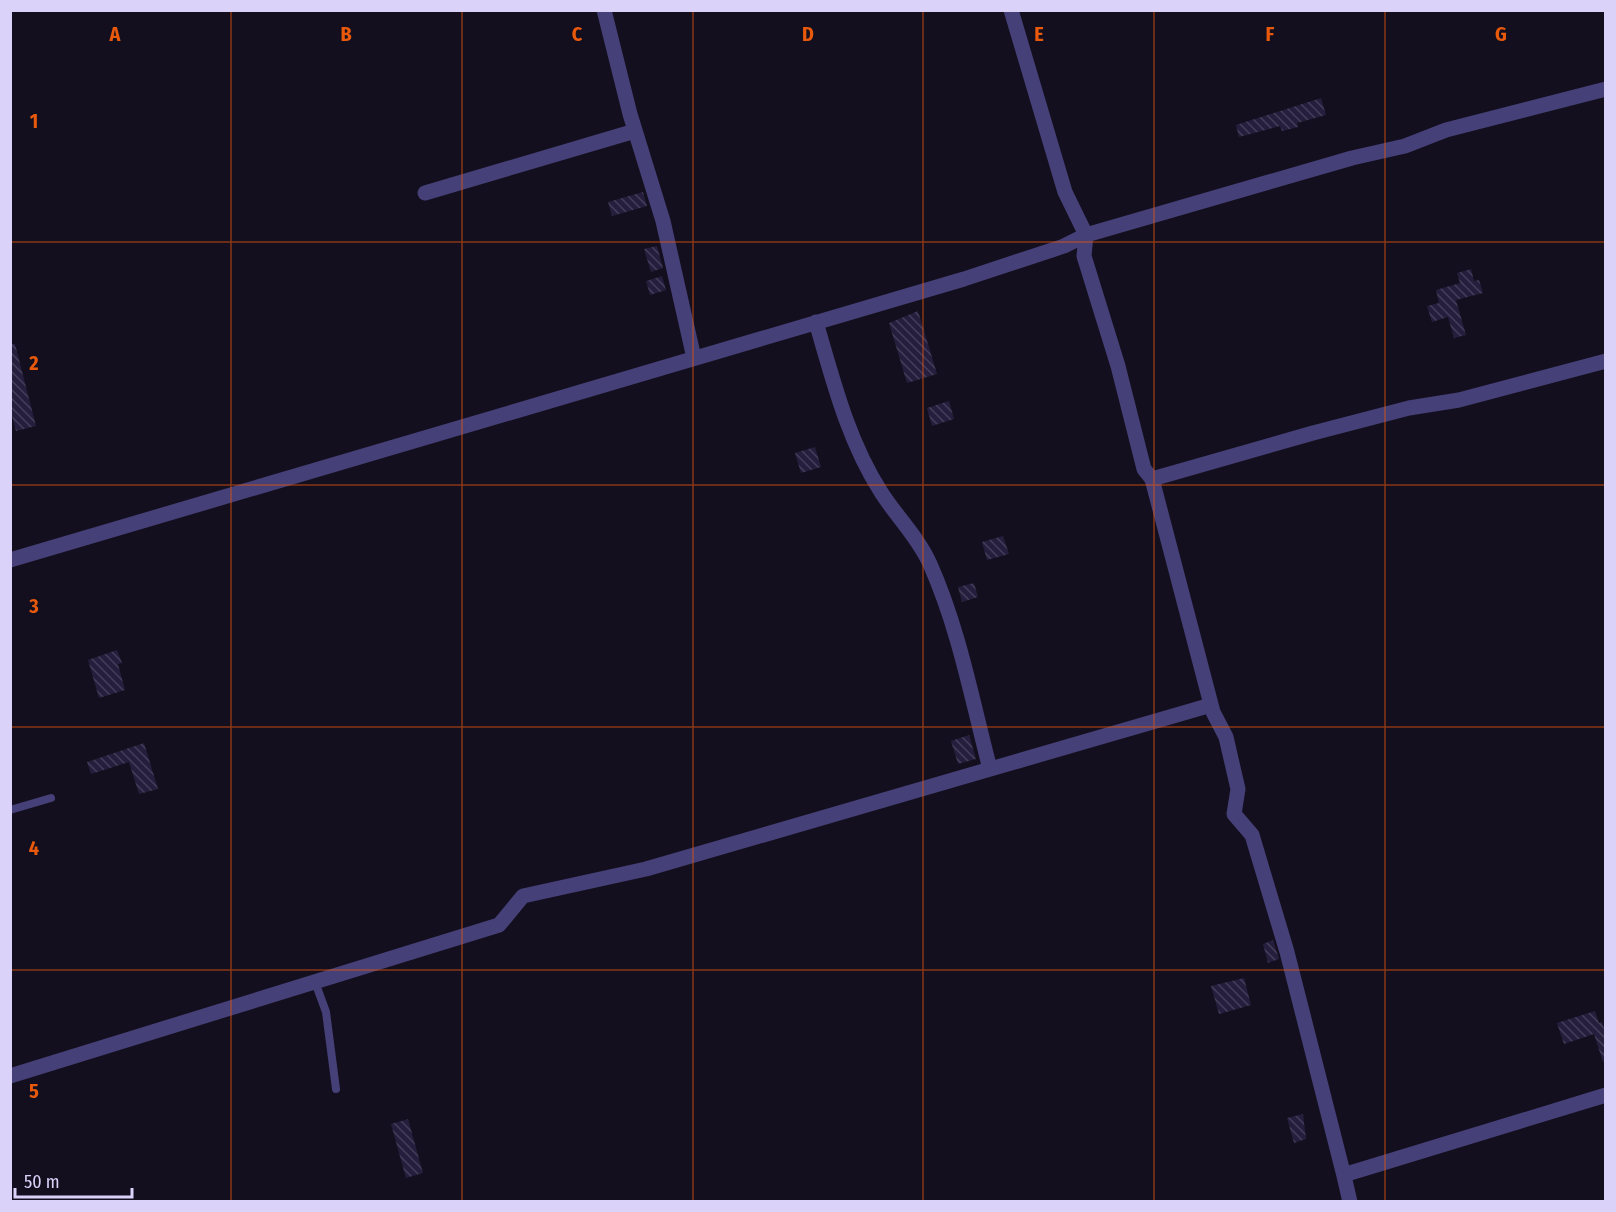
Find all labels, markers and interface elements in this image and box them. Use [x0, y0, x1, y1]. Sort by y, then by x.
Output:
text: A [109, 22, 122, 46]
text: B [340, 22, 352, 46]
text: C [572, 22, 583, 46]
text: D [802, 22, 814, 46]
text: E [1034, 22, 1044, 46]
text: F [1266, 22, 1275, 46]
text: G [1495, 22, 1507, 46]
text: 1 [30, 109, 38, 133]
text: 2 [28, 351, 39, 375]
text: 3 [28, 594, 39, 618]
text: 4 [29, 836, 39, 860]
text: 5 [29, 1079, 39, 1103]
scale bar [15, 1161, 132, 1199]
text: 50 m [24, 1171, 60, 1193]

